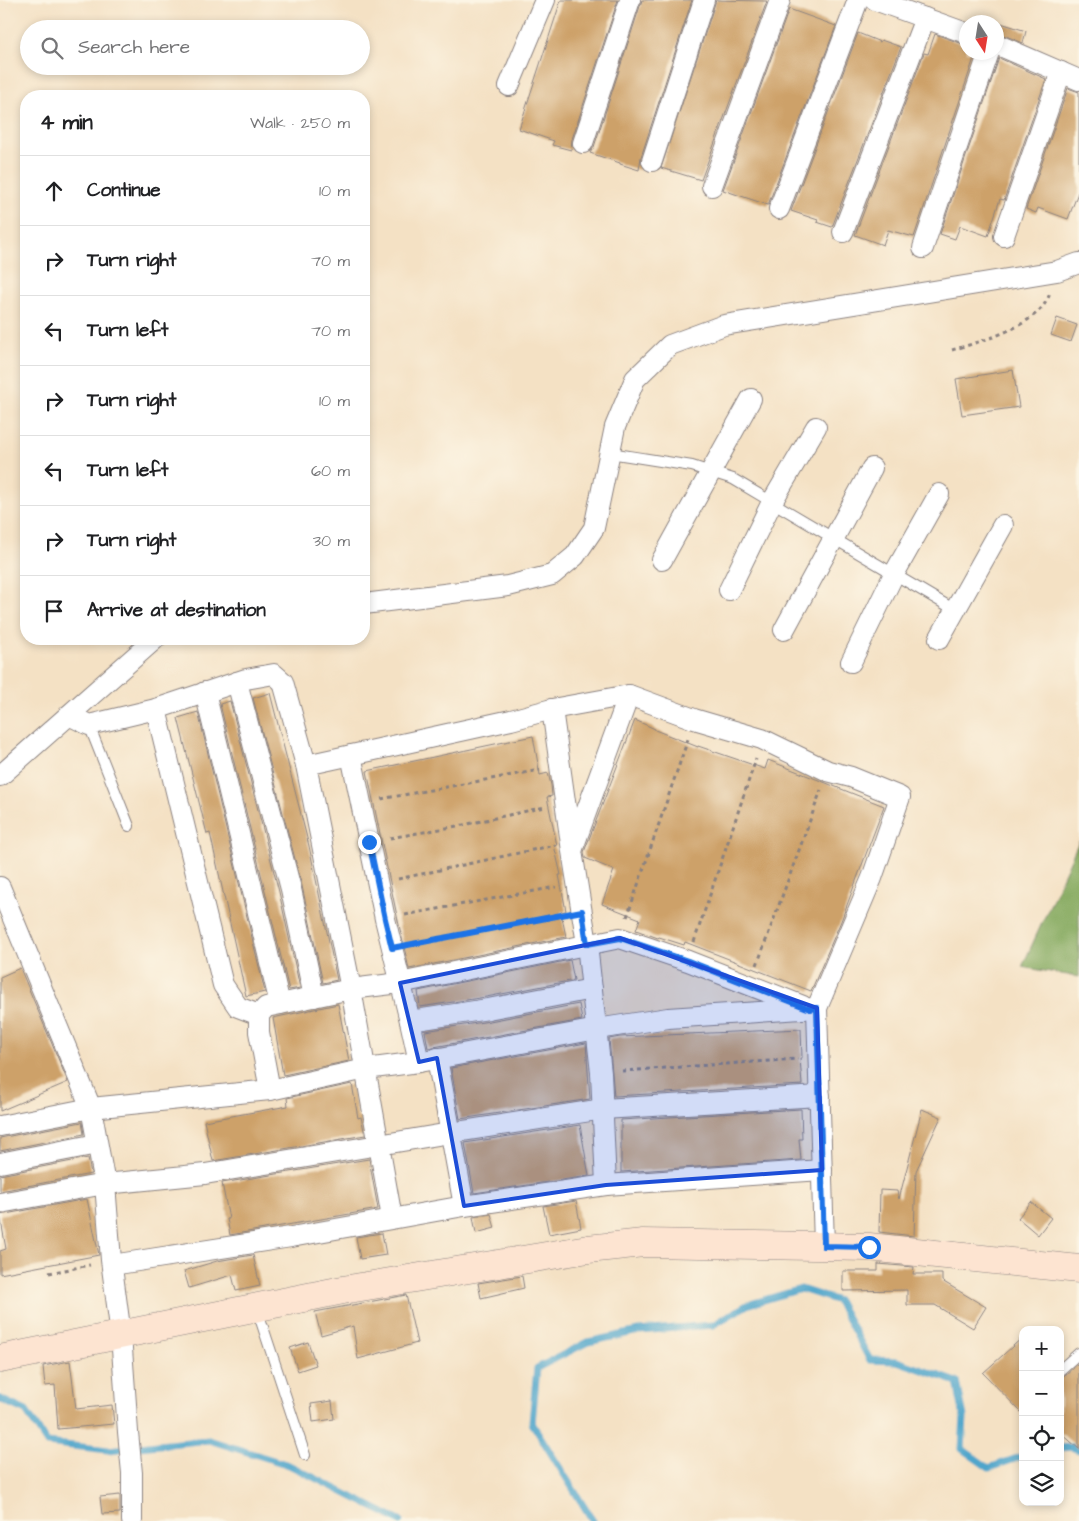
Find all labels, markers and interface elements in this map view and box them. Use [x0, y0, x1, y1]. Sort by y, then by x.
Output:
north arrow [959, 15, 1004, 60]
search box [20, 20, 370, 75]
icon: search [38, 34, 66, 62]
text: Search here [78, 34, 190, 61]
text: 4 min [40, 108, 93, 137]
text: Walk · 250 m [250, 112, 350, 134]
icon: ahead [40, 177, 68, 205]
text: Continue [87, 177, 161, 204]
text: 10 m [319, 180, 350, 202]
icon: right [40, 247, 68, 275]
text: Turn right [87, 247, 176, 274]
text: 70 m [311, 250, 350, 272]
icon: left [40, 317, 68, 345]
text: Turn left [87, 317, 168, 344]
text: 70 m [311, 320, 350, 342]
icon: right [40, 387, 68, 415]
text: Turn right [87, 387, 176, 414]
text: 10 m [319, 390, 350, 412]
icon: left [40, 457, 68, 485]
text: Turn left [87, 457, 168, 484]
text: 60 m [311, 460, 350, 482]
icon: right [40, 527, 68, 555]
text: Turn right [87, 527, 176, 554]
text: 30 m [313, 530, 350, 552]
icon: arrive [40, 597, 68, 625]
text: Arrive at destination [87, 597, 266, 624]
route end [358, 831, 381, 854]
route start [858, 1236, 881, 1259]
map controls [1019, 1326, 1064, 1506]
button: + [1019, 1326, 1064, 1371]
button: − [1019, 1371, 1064, 1416]
button: locate [1019, 1416, 1064, 1461]
button: layers [1019, 1461, 1064, 1506]

